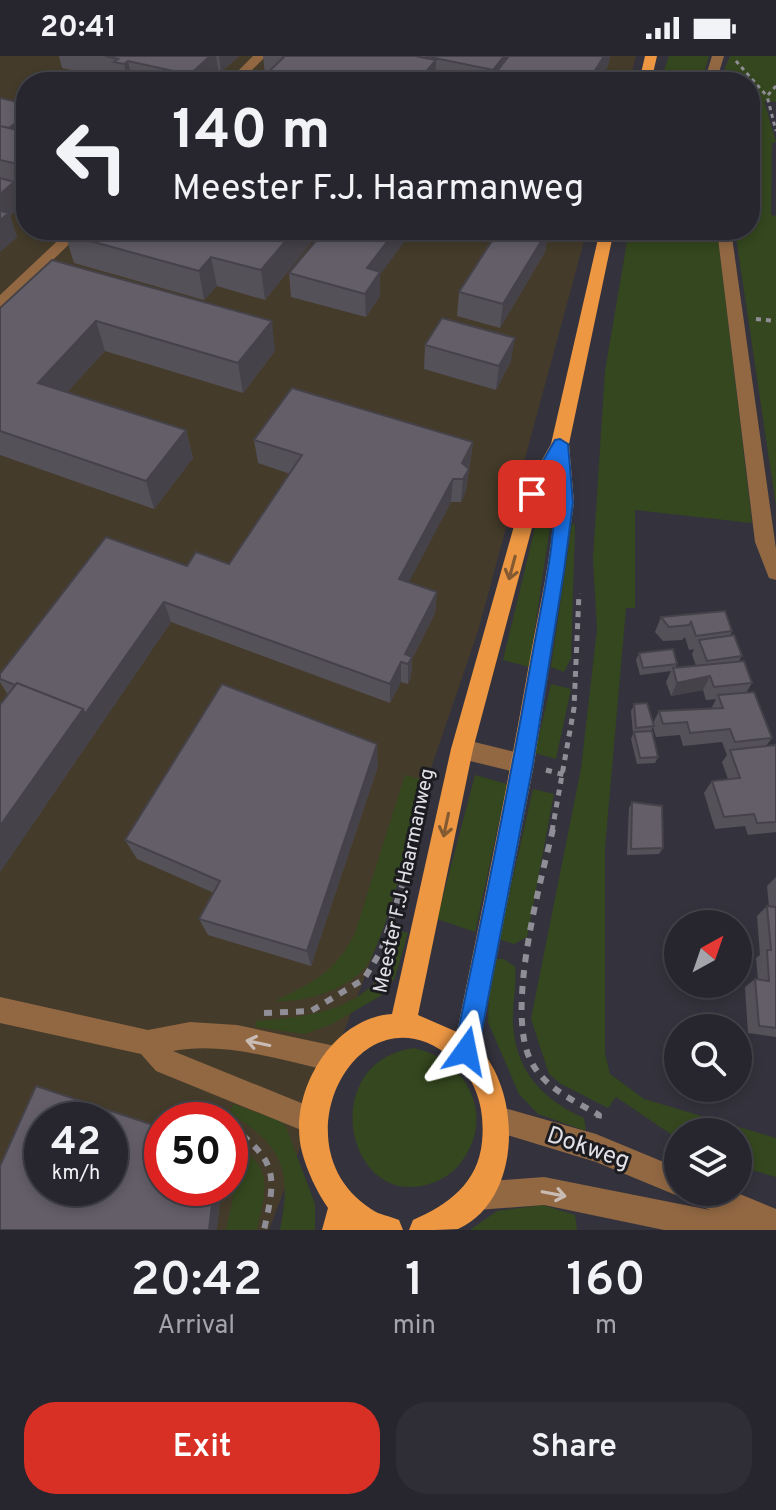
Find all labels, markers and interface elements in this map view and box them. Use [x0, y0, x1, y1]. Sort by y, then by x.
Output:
text: 20:41 [40, 10, 117, 47]
text: 140 m [172, 98, 330, 168]
icon: left [40, 104, 144, 208]
text: Meester F.J. Haarmanweg [172, 167, 584, 213]
pin [498, 460, 566, 528]
icon: arrive [510, 472, 554, 516]
one-way arrow [504, 555, 519, 581]
street label: Meester F.J. Haarmanweg [368, 766, 442, 996]
one-way arrow [438, 812, 453, 838]
north arrow [664, 910, 752, 998]
map controls [664, 910, 752, 1206]
position arrow [424, 1009, 508, 1093]
button: search [664, 1014, 752, 1102]
one-way arrow [246, 1035, 271, 1050]
speed limit sign: 50 [144, 1102, 248, 1206]
button: layers [664, 1118, 752, 1206]
text: 42 [51, 1119, 101, 1169]
street label: Dokweg [543, 1121, 633, 1177]
text: km/h [52, 1161, 100, 1187]
one-way arrow [541, 1187, 566, 1202]
text: 20:42 [130, 1252, 262, 1312]
text: 1 [405, 1252, 424, 1312]
text: 160 [566, 1252, 646, 1312]
text: Arrival [158, 1310, 235, 1343]
text: min [393, 1310, 436, 1343]
text: m [595, 1310, 617, 1343]
button: Exit [24, 1402, 380, 1494]
button: Share [396, 1402, 752, 1494]

